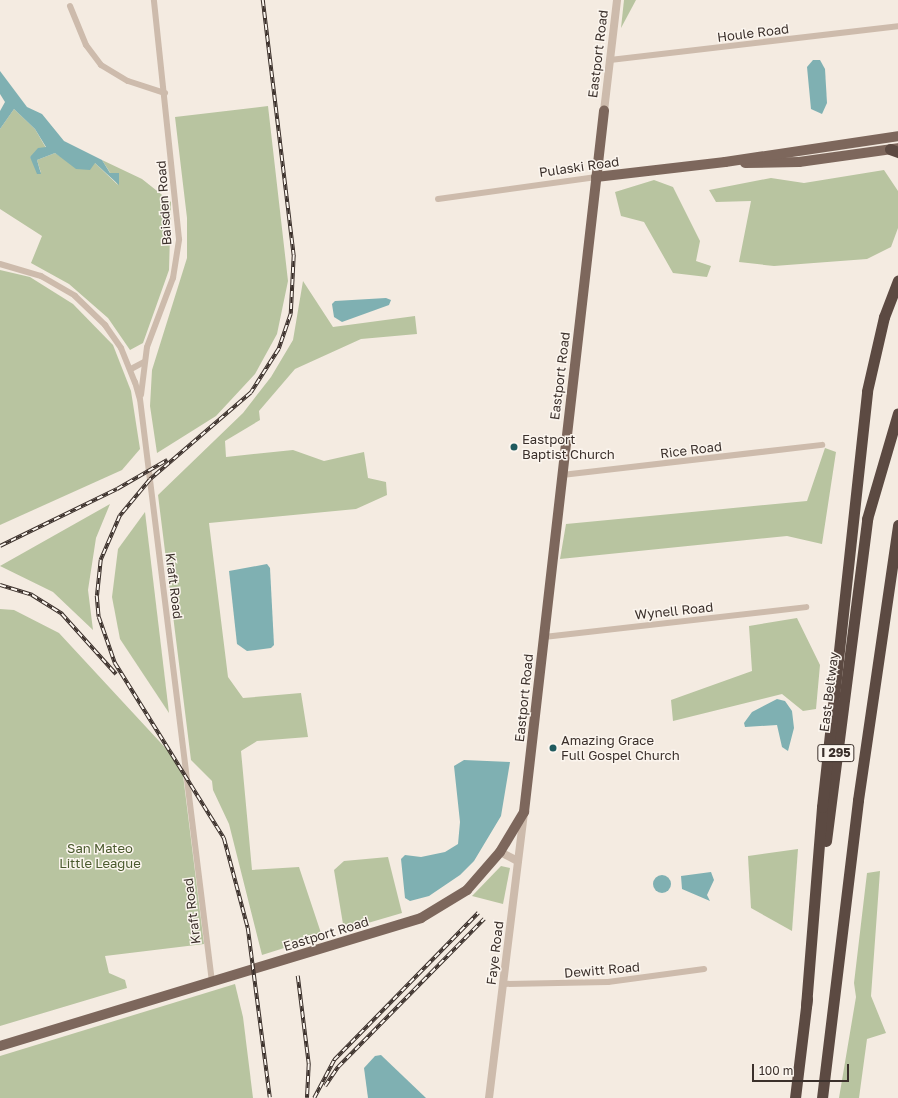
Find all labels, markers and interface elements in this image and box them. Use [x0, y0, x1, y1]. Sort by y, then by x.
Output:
street label: Eastport Road [585, 9, 611, 99]
street label: Houle Road [716, 21, 790, 45]
street label: Pulaski Road [538, 154, 620, 180]
street label: Baisden Road [153, 160, 175, 246]
street label: Eastport Road [547, 331, 573, 421]
place label: Eastport Baptist Church [522, 432, 615, 463]
street label: Rice Road [659, 438, 723, 462]
marker: Eastport Baptist Church [509, 442, 519, 452]
street label: Kraft Road [162, 552, 186, 620]
street label: Wynell Road [634, 599, 714, 623]
street label: East Beltway [816, 651, 842, 733]
street label: Eastport Road [512, 653, 536, 743]
place label: Amazing Grace Full Gospel Church [561, 733, 680, 764]
marker: Amazing Grace Full Gospel Church [548, 743, 558, 753]
road number: I 295 [817, 743, 855, 763]
park label: San Mateo Little League [59, 841, 141, 872]
street label: Kraft Road [180, 877, 204, 945]
street label: Eastport Road [281, 914, 371, 954]
street label: Faye Road [483, 920, 507, 986]
street label: Dewitt Road [564, 959, 640, 981]
scale bar [754, 1056, 851, 1082]
text: 100 m [759, 1063, 793, 1078]

